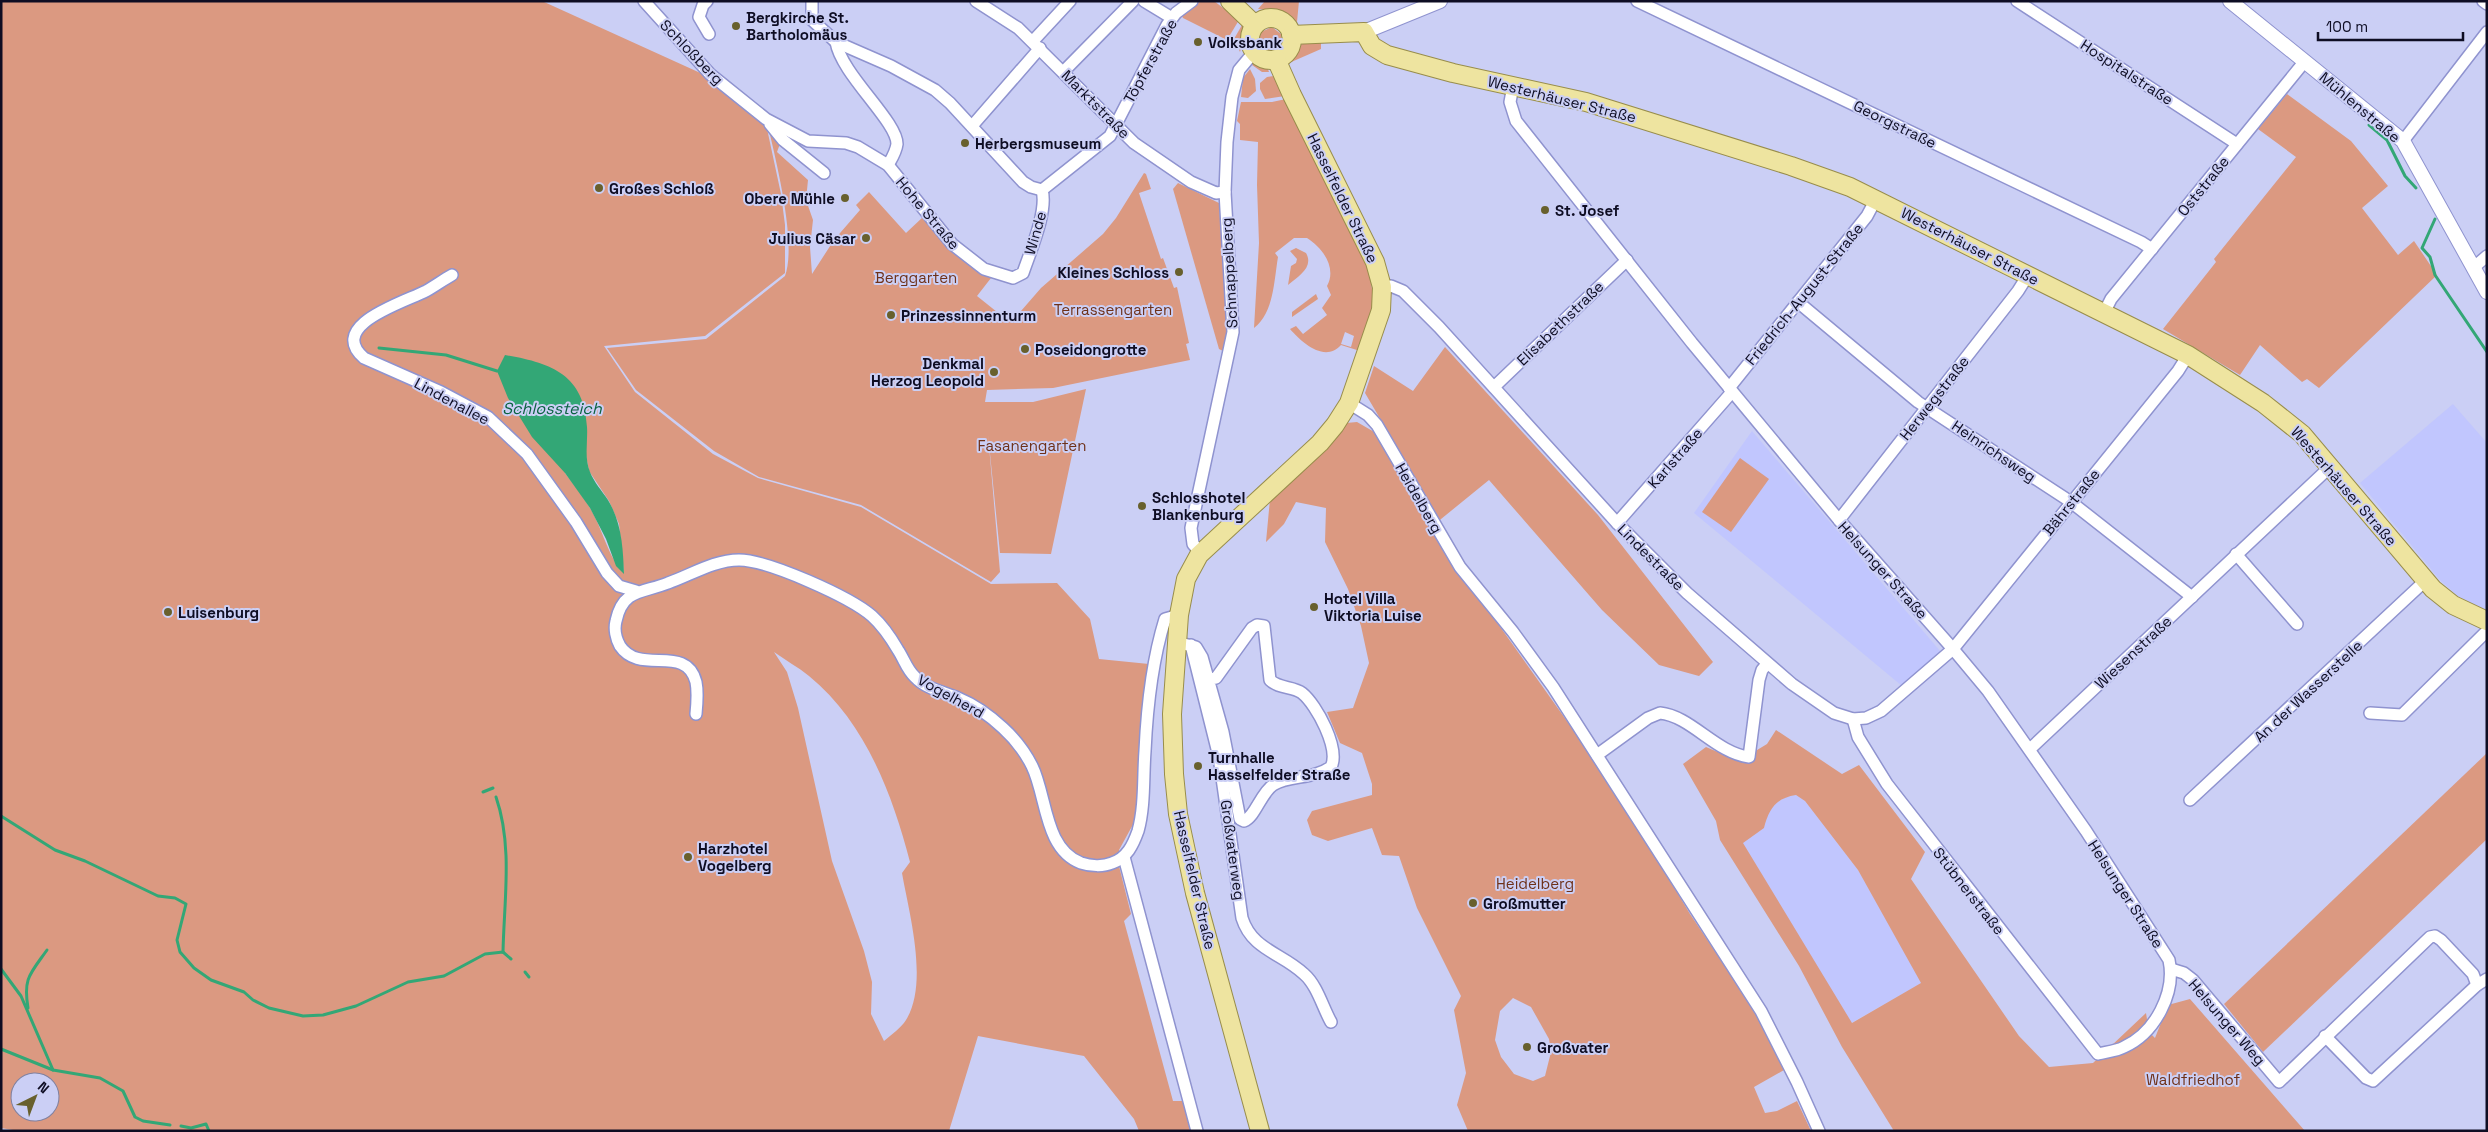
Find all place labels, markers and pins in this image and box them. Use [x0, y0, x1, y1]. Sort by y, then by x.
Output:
place label: Bergkirche St. Bartholomäus [746, 8, 849, 44]
marker: Bergkirche St. Bartholomäus [730, 20, 742, 32]
place label: Volksbank [1208, 33, 1283, 52]
marker: Volksbank [1192, 36, 1204, 48]
place label: Herbergsmuseum [975, 134, 1101, 153]
marker: Herbergsmuseum [959, 137, 971, 149]
place label: Großes Schloß [609, 179, 714, 198]
marker: Großes Schloß [593, 182, 605, 194]
place label: Obere Mühle [744, 189, 835, 208]
marker: Obere Mühle [839, 192, 851, 204]
place label: St. Josef [1555, 201, 1620, 220]
marker: St. Josef [1539, 204, 1551, 216]
place label: Julius Cäsar [769, 229, 856, 248]
marker: Julius Cäsar [860, 232, 872, 244]
place label: Kleines Schloss [1057, 263, 1169, 282]
marker: Kleines Schloss [1173, 266, 1185, 278]
place label: Prinzessinnenturm [901, 306, 1036, 325]
marker: Prinzessinnenturm [885, 309, 897, 321]
place label: Poseidongrotte [1035, 340, 1147, 359]
marker: Poseidongrotte [1019, 343, 1031, 355]
place label: Denkmal Herzog Leopold [871, 354, 984, 390]
marker: Denkmal Herzog Leopold [988, 366, 1000, 378]
place label: Schlosshotel Blankenburg [1152, 488, 1245, 524]
marker: Schlosshotel Blankenburg [1136, 500, 1148, 512]
place label: Hotel Villa Viktoria Luise [1324, 589, 1422, 625]
marker: Hotel Villa Viktoria Luise [1308, 601, 1320, 613]
place label: Luisenburg [178, 603, 259, 622]
marker: Luisenburg [162, 606, 174, 618]
place label: Turnhalle Hasselfelder Straße [1208, 748, 1351, 784]
marker: Turnhalle Hasselfelder Straße [1192, 760, 1204, 772]
place label: Harzhotel Vogelberg [698, 839, 772, 875]
marker: Harzhotel Vogelberg [682, 851, 694, 863]
place label: Großmutter [1483, 894, 1566, 913]
marker: Großmutter [1467, 897, 1479, 909]
place label: Großvater [1537, 1038, 1609, 1057]
marker: Großvater [1521, 1041, 1533, 1053]

